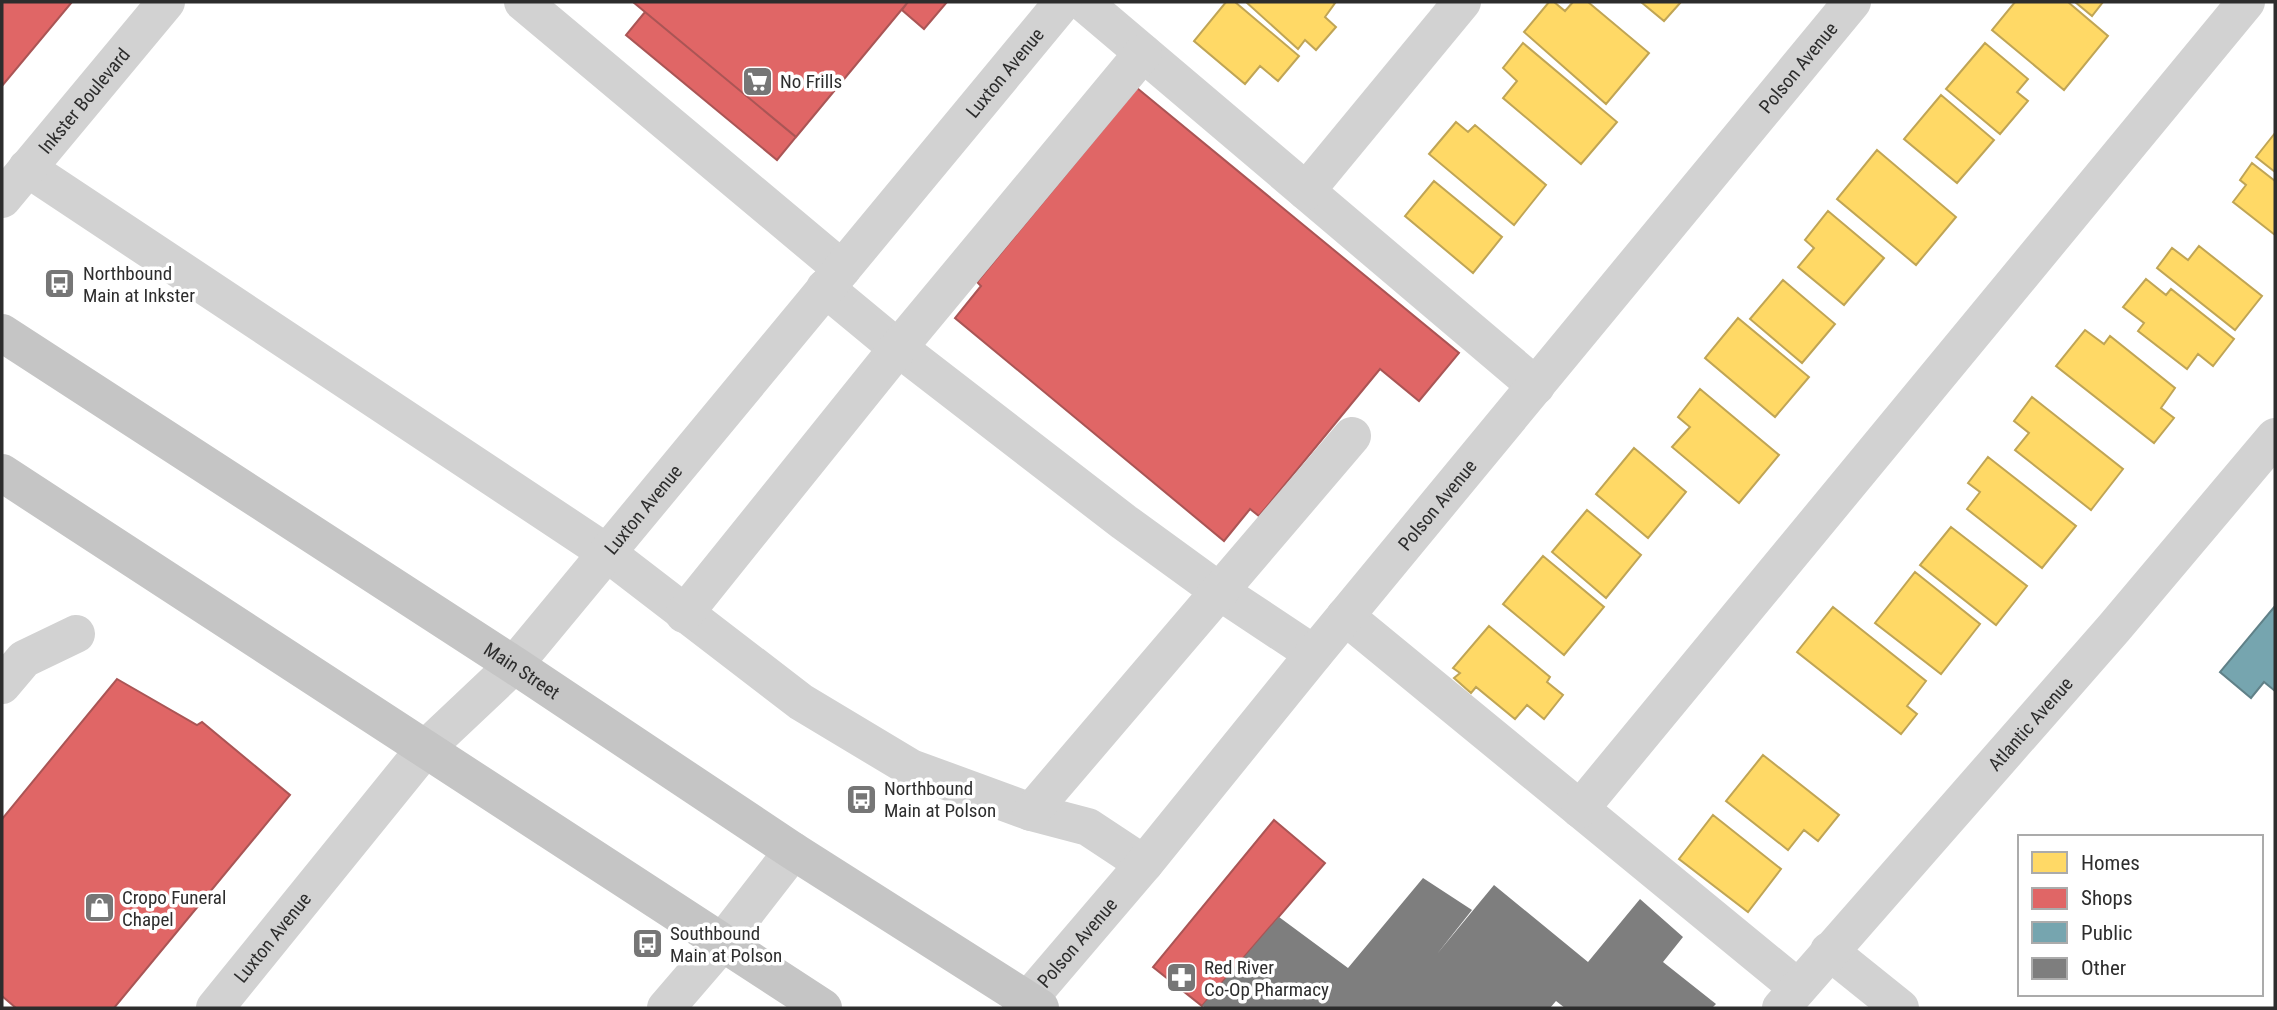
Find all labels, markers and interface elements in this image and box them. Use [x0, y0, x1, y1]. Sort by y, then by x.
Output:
street label: Polson Avenue [1754, 18, 1843, 118]
street label: Luxton Avenue [961, 23, 1049, 122]
street label: Inkster Boulevard [34, 43, 135, 158]
supermarket icon: No Frills [740, 64, 774, 98]
place label: No Frills [780, 70, 842, 93]
place label: Northbound Main at Inkster [83, 262, 195, 307]
bus stop icon: Northbound Main at Inkster [43, 267, 77, 301]
street label: Polson Avenue [1393, 455, 1482, 555]
street label: Luxton Avenue [600, 460, 687, 559]
street label: Main Street [480, 638, 564, 704]
street label: Atlantic Avenue [1983, 672, 2078, 776]
place label: Northbound Main at Polson [884, 777, 996, 822]
bus stop icon: Northbound Main at Polson [844, 782, 878, 816]
legend [2018, 835, 2263, 996]
text: Homes [2081, 851, 2140, 875]
place label: Cropo Funeral Chapel [122, 886, 226, 931]
text: Shops [2081, 886, 2133, 910]
street label: Luxton Avenue [229, 888, 316, 987]
shop icon: Cropo Funeral Chapel [82, 891, 116, 925]
street label: Polson Avenue [1032, 893, 1122, 993]
text: Public [2081, 921, 2133, 945]
place label: Southbound Main at Polson [670, 922, 782, 967]
bus stop icon: Southbound Main at Polson [630, 927, 664, 961]
place label: Red River Co-Op Pharmacy [1204, 956, 1329, 1001]
text: Other [2081, 956, 2126, 980]
pharmacy icon: Red River Co-Op Pharmacy [1164, 961, 1198, 995]

